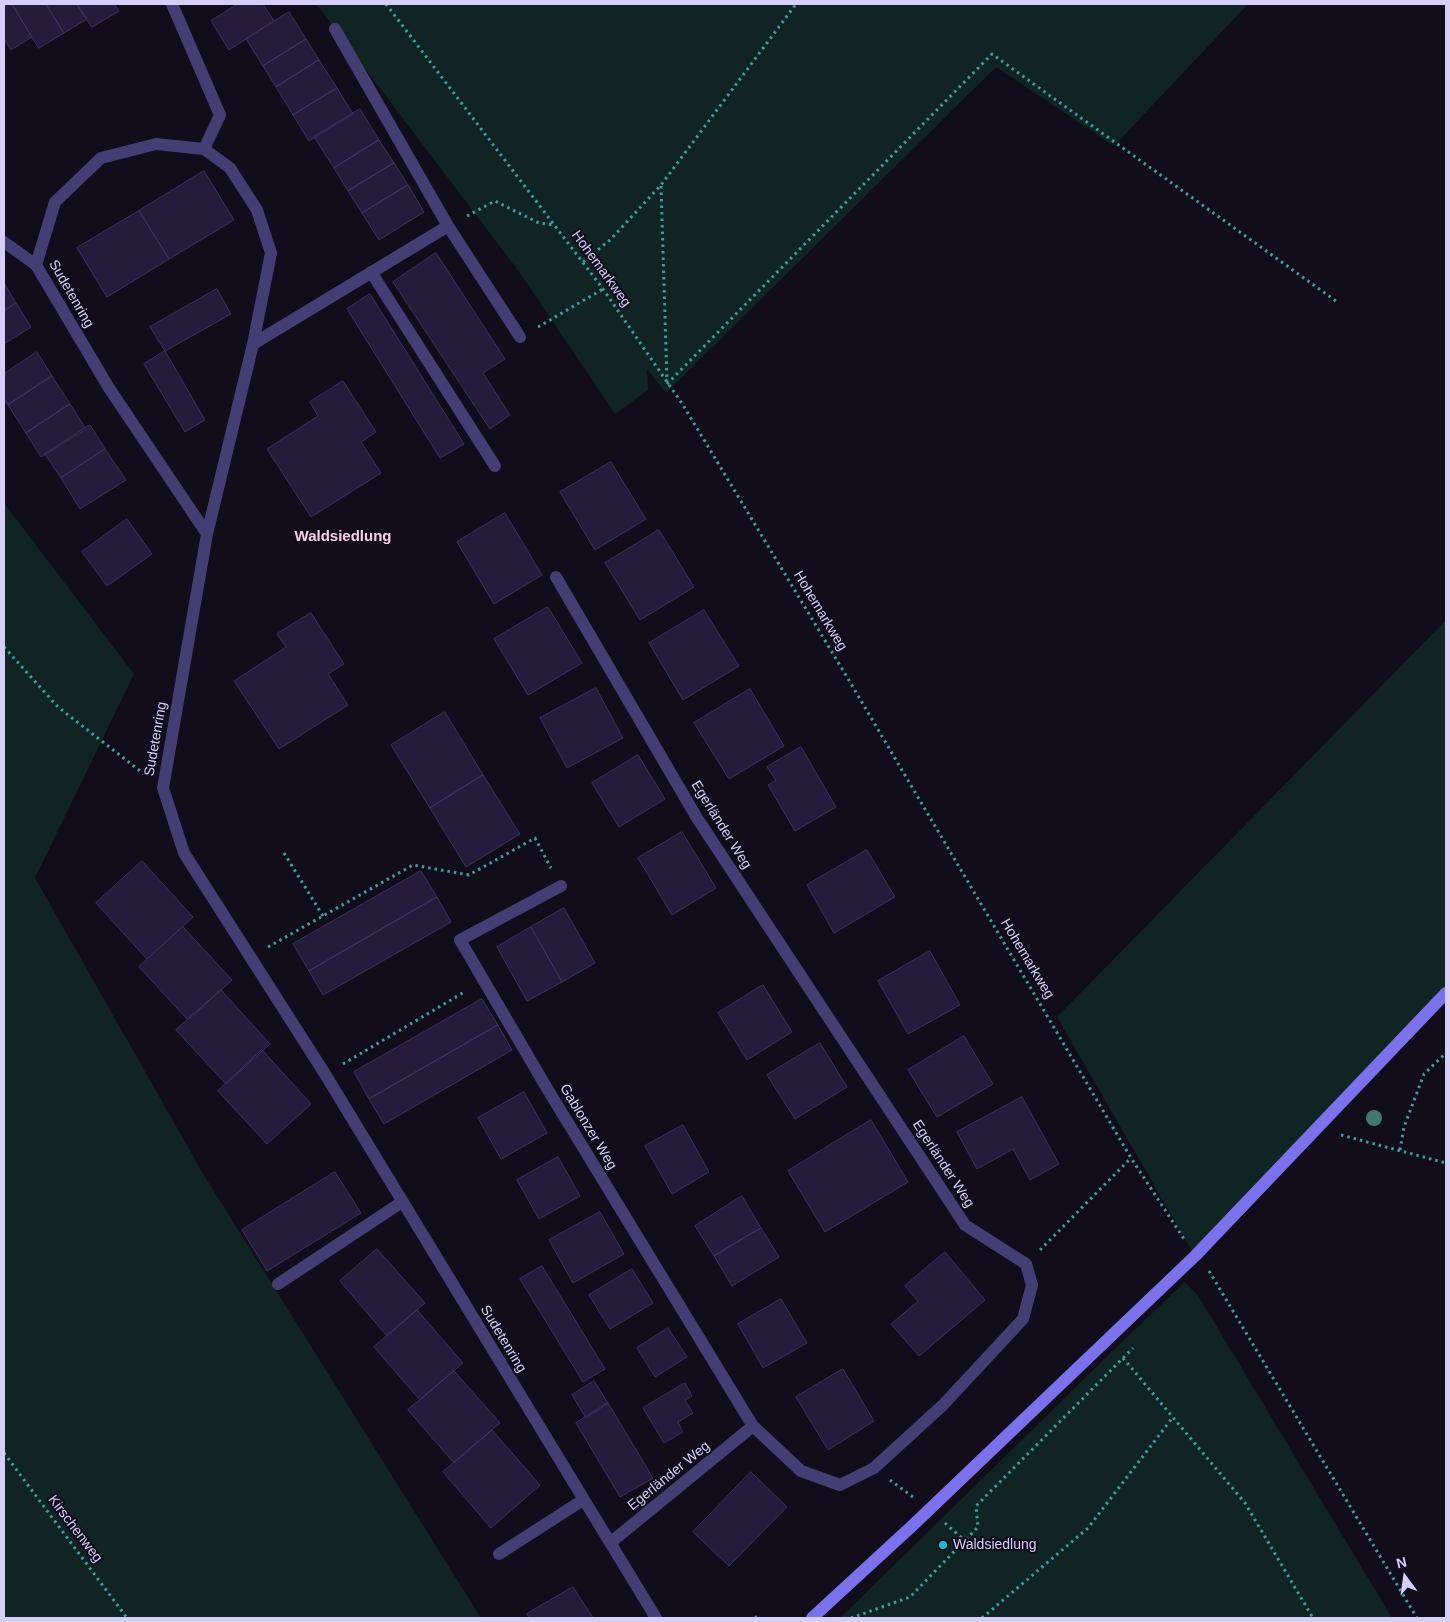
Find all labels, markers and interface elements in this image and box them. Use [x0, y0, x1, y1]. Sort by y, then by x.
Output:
street label: Hohemarkweg [568, 228, 634, 310]
street label: Sudetenring [45, 257, 97, 331]
district label: Waldsiedlung [295, 528, 391, 546]
street label: Hohemarkweg [790, 568, 850, 654]
street label: Sudetenring [141, 700, 171, 778]
street label: Egerländer Weg [687, 778, 755, 872]
street label: Hohemarkweg [997, 916, 1057, 1002]
street label: Gablonzer Weg [556, 1081, 620, 1173]
street label: Egerländer Weg [908, 1117, 978, 1211]
street label: Sudetenring [476, 1302, 530, 1376]
street label: Egerländer Weg [625, 1438, 713, 1514]
street label: Kirschenweg [44, 1492, 106, 1566]
place label: Waldsiedlung [953, 1537, 1037, 1553]
marker: Waldsiedlung [937, 1539, 949, 1551]
north arrow [1380, 1552, 1430, 1602]
text: N [1395, 1553, 1408, 1571]

